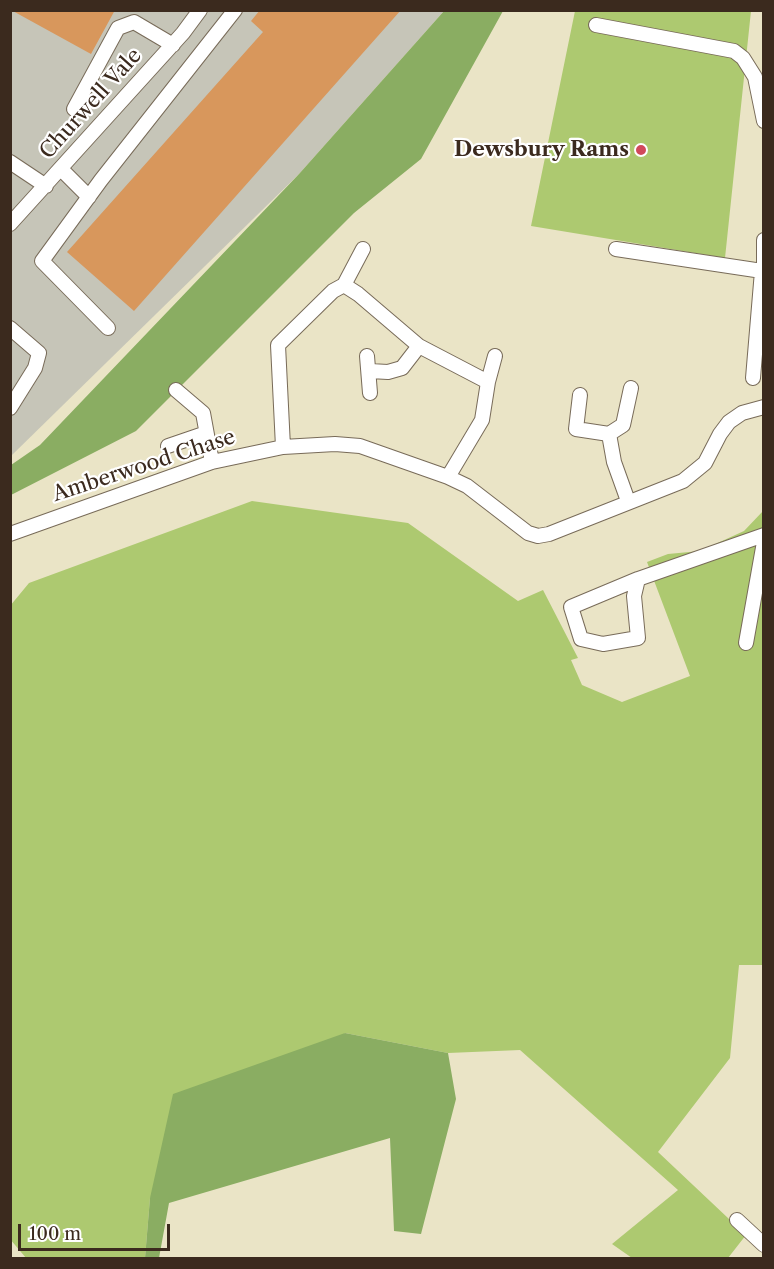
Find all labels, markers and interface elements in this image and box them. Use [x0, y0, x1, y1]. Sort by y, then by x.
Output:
street label: Churwell Vale [35, 44, 147, 164]
place label: Dewsbury Rams [454, 137, 629, 163]
marker: Dewsbury Rams [634, 143, 648, 157]
street label: Amberwood Chase [49, 425, 239, 507]
scale bar [21, 1212, 172, 1250]
text: 100 m [29, 1223, 81, 1245]

